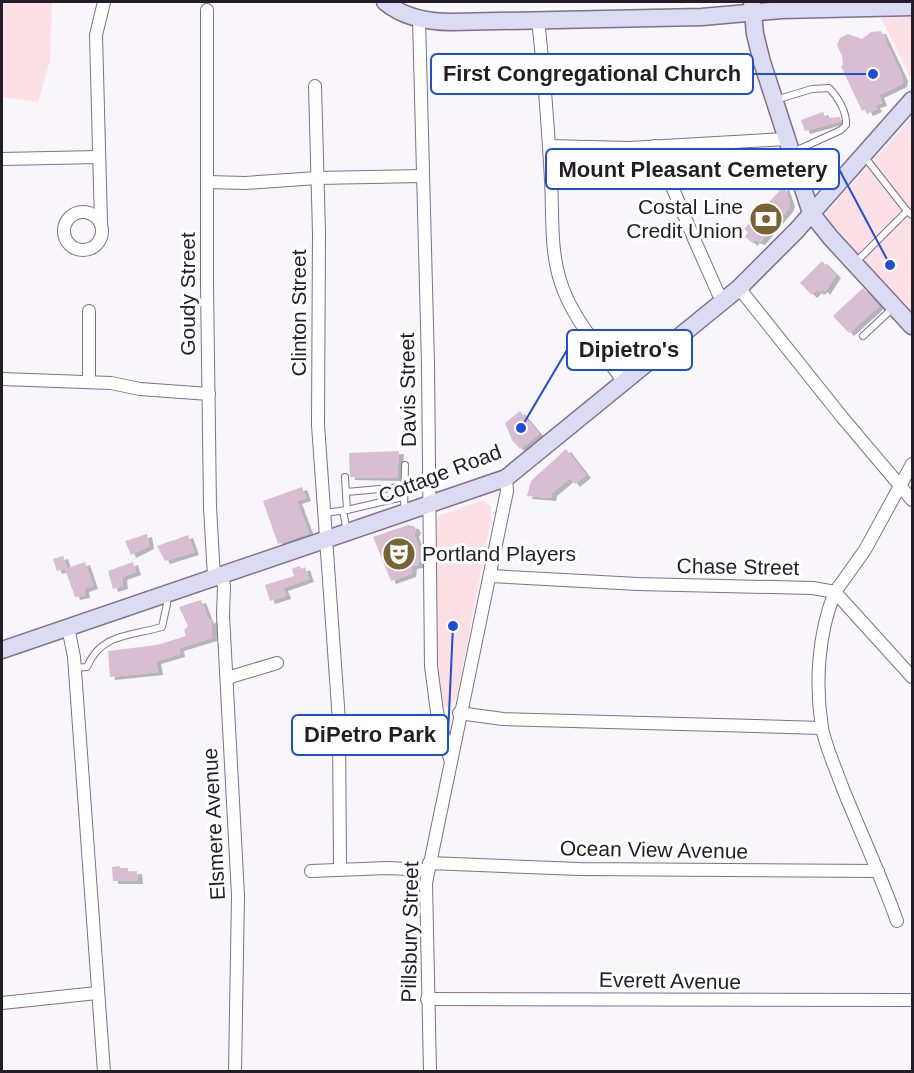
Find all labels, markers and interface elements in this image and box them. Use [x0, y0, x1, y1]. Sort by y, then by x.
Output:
callout: First Congregational Church [431, 54, 753, 94]
text: First Congregational Church [443, 61, 741, 86]
callout: Mount Pleasant Cemetery [546, 149, 839, 189]
text: Mount Pleasant Cemetery [559, 157, 828, 182]
place label: Costal Line Credit Union [626, 195, 743, 242]
bank icon: Costal Line Credit Union [748, 201, 784, 237]
street label: Goudy Street [176, 232, 199, 356]
street label: Clinton Street [287, 249, 310, 377]
callout: Dipietro's [567, 330, 692, 370]
street label: Davis Street [395, 332, 420, 447]
text: Dipietro's [579, 337, 679, 362]
street label: Cottage Road [375, 440, 504, 507]
theatre icon: Portland Players [381, 536, 417, 572]
place label: Portland Players [422, 542, 576, 565]
street label: Chase Street [677, 554, 800, 579]
callout: DiPetro Park [292, 715, 448, 755]
text: DiPetro Park [304, 722, 437, 747]
street label: Elsmere Avenue [198, 747, 229, 901]
street label: Ocean View Avenue [560, 836, 748, 863]
street label: Pillsbury Street [397, 861, 422, 1003]
street label: Everett Avenue [599, 968, 741, 993]

